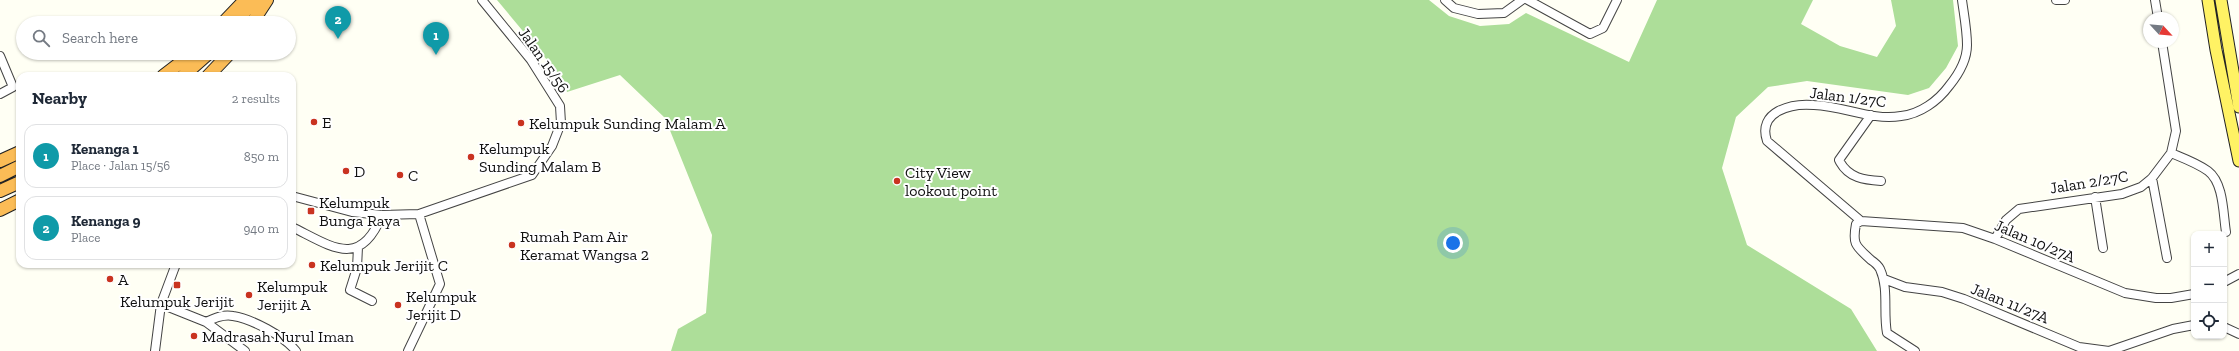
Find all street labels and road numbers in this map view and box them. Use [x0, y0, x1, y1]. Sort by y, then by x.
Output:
street label: Jalan 15/56 [515, 24, 573, 96]
street label: Jalan 1/27C [1809, 83, 1887, 111]
street label: Jalan 2/27C [2049, 166, 2129, 198]
street label: Jalan 10/27A [1992, 216, 2079, 267]
street label: Jalan 11/27A [1968, 279, 2052, 328]

